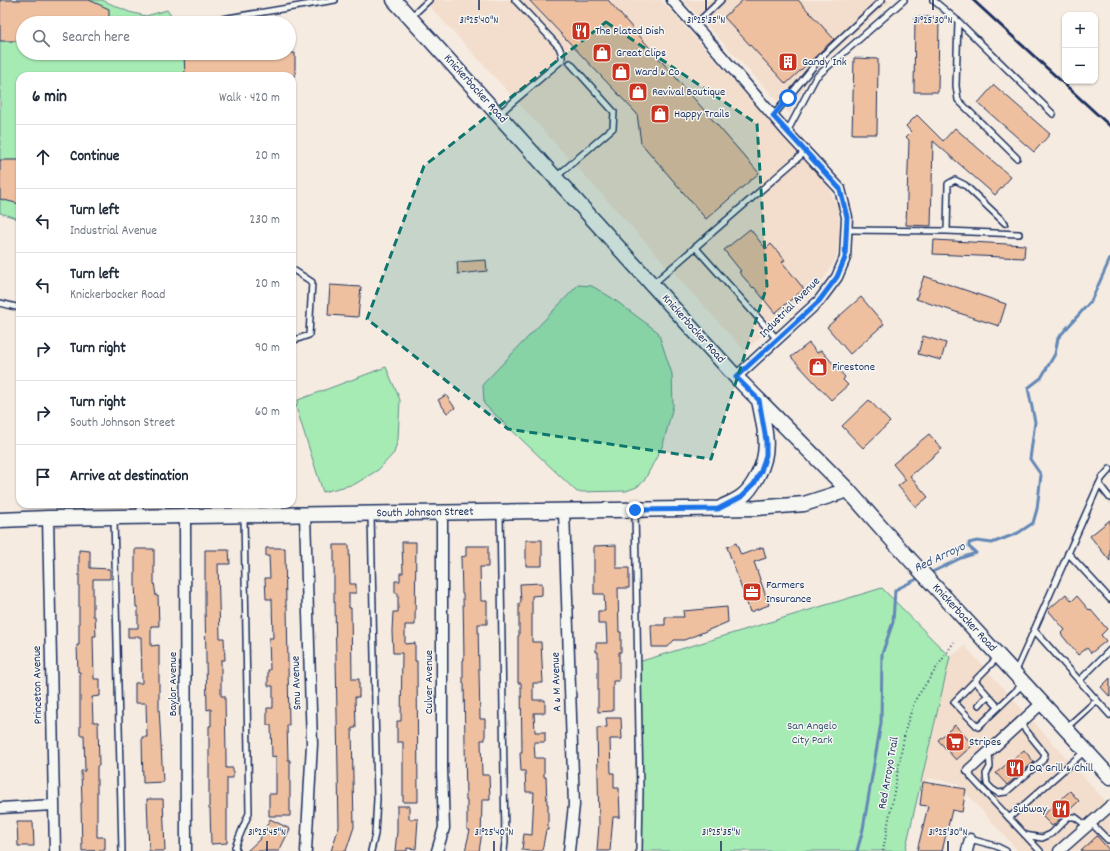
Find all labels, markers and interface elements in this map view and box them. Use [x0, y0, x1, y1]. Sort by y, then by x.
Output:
map controls [1062, 12, 1098, 84]
button: + [1062, 12, 1098, 48]
text: 31°25'40"N [460, 14, 499, 28]
text: 31°25'35"N [687, 14, 725, 28]
text: 31°25'30"N [913, 14, 953, 28]
search box [16, 16, 296, 60]
restaurant icon: The Plated Dish [570, 20, 592, 42]
place label: The Plated Dish [595, 23, 664, 40]
icon: search [30, 27, 52, 49]
text: Search here [62, 27, 130, 49]
shop icon: Great Clips [591, 42, 613, 64]
place label: Great Clips [616, 45, 666, 62]
button: − [1062, 48, 1098, 84]
street label: Knickerbocker Road [439, 51, 511, 127]
building icon: Gandy Ink [777, 51, 799, 73]
place label: Gandy Ink [802, 54, 847, 71]
shop icon: Ward & Co [610, 61, 632, 83]
place label: Ward & Co [635, 64, 680, 81]
shop icon: Revival Boutique [627, 81, 649, 103]
place label: Revival Boutique [652, 84, 725, 101]
text: 6 min [32, 86, 67, 110]
text: Walk · 420 m [219, 89, 280, 108]
route start [779, 89, 797, 107]
shop icon: Happy Trails [649, 103, 671, 125]
place label: Happy Trails [674, 106, 729, 123]
icon: ahead [32, 146, 54, 168]
text: Continue [70, 146, 119, 168]
text: 20 m [255, 147, 280, 166]
text: Turn left [70, 200, 119, 222]
icon: left [32, 210, 54, 232]
text: 230 m [250, 211, 280, 230]
text: Industrial Avenue [70, 222, 157, 241]
text: Turn left [70, 264, 119, 286]
icon: left [32, 274, 54, 296]
street label: Industrial Avenue [756, 274, 824, 342]
text: 20 m [255, 275, 280, 294]
text: Knickerbocker Road [70, 286, 165, 305]
street label: Knickerbocker Road [657, 291, 729, 367]
icon: right [32, 338, 54, 360]
text: Turn right [70, 338, 126, 360]
text: 90 m [255, 339, 280, 358]
shop icon: Firestone [807, 356, 829, 378]
place label: Firestone [832, 359, 875, 376]
text: Turn right [70, 392, 126, 414]
icon: right [32, 402, 54, 424]
text: 60 m [255, 403, 280, 422]
text: South Johnson Street [70, 414, 175, 433]
icon: arrive [32, 466, 54, 488]
text: Arrive at destination [70, 466, 188, 488]
route end [626, 501, 644, 519]
street label: South Johnson Street [376, 504, 474, 522]
water label: Red Arroyo [911, 537, 970, 578]
place label: Farmers Insurance [766, 577, 811, 608]
street label: Knickerbocker Road [928, 580, 1000, 656]
office icon: Farmers Insurance [741, 581, 763, 603]
street label: Princeton Avenue [29, 646, 47, 724]
street label: Culver Avenue [421, 650, 438, 714]
street label: Baylor Avenue [165, 652, 182, 716]
street label: A & M Avenue [547, 652, 567, 712]
street label: Smu Avenue [288, 656, 306, 710]
park label: San Angelo City Park [787, 718, 837, 749]
supermarket icon: Stripes [944, 731, 966, 753]
place label: Stripes [969, 734, 1001, 751]
street label: Red Arroyo Trail [874, 735, 904, 811]
restaurant icon: DQ Grill & Chill [1004, 757, 1026, 779]
place label: DQ Grill & Chill [1029, 760, 1094, 777]
restaurant icon: Subway [1050, 798, 1072, 820]
place label: Subway [1013, 801, 1048, 818]
text: 31°25'45"N [248, 826, 286, 840]
text: 31°25'40"N [475, 826, 514, 840]
text: 31°25'35"N [702, 826, 740, 840]
text: 31°25'30"N [928, 826, 968, 840]

